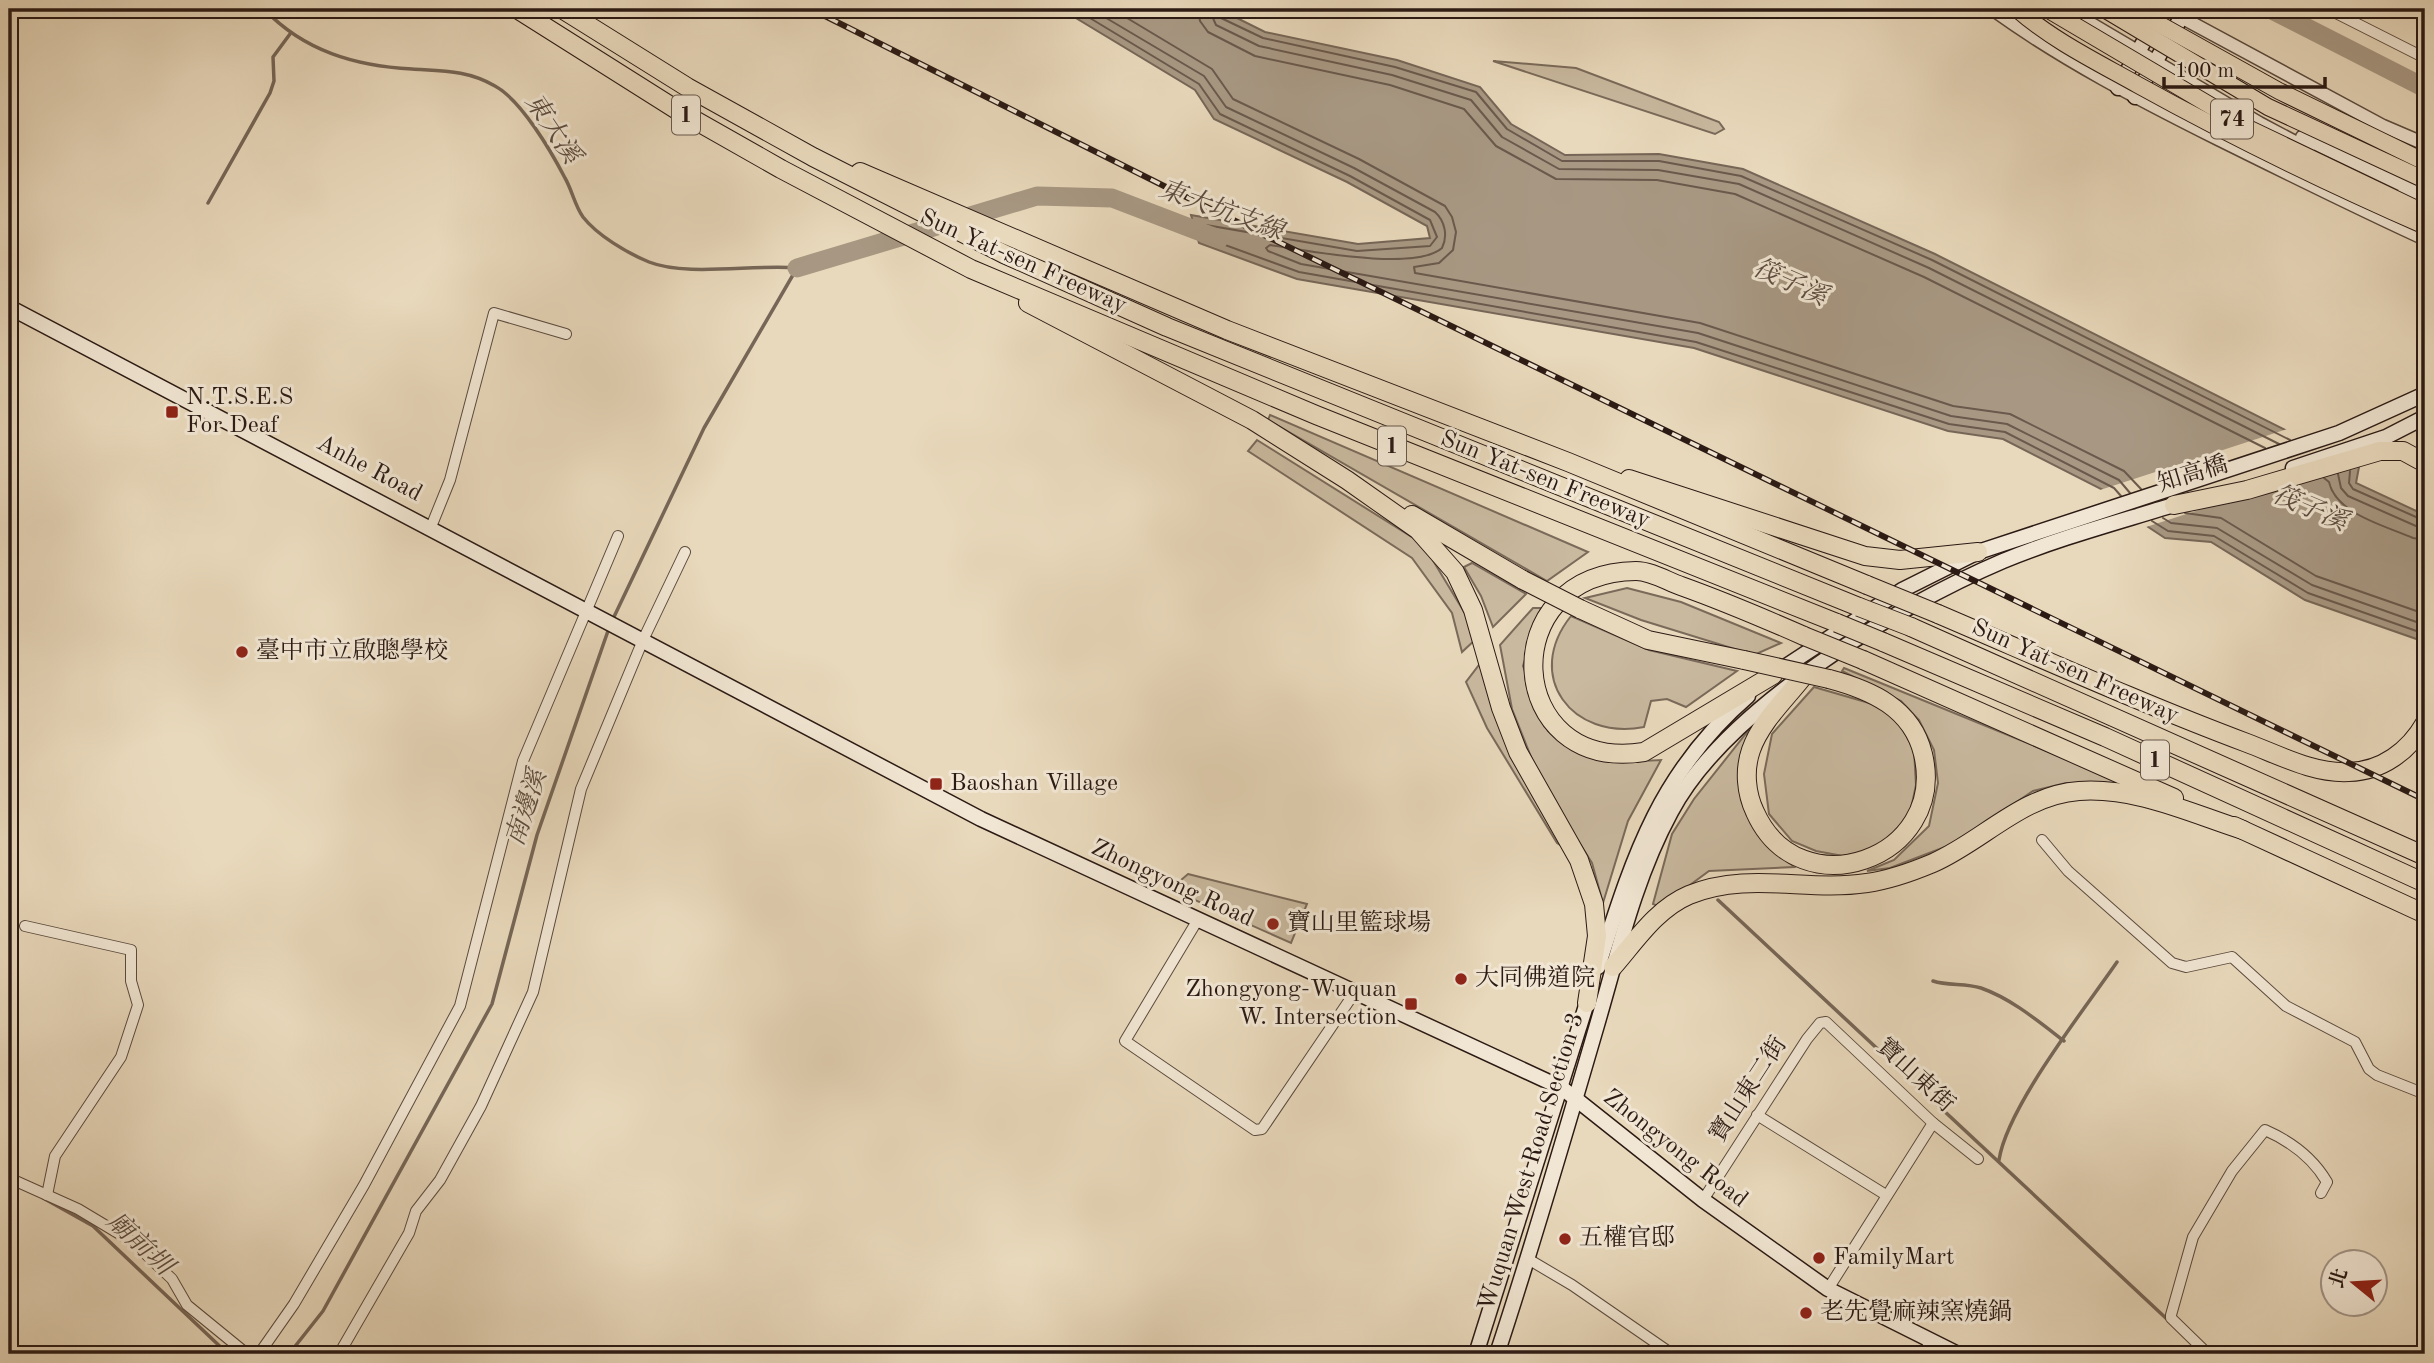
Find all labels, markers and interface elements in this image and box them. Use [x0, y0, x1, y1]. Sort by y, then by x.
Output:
scale bar [2164, 46, 2326, 90]
text: 100 m [2175, 61, 2234, 82]
water label: 東大溪 [519, 88, 588, 171]
road number: 1 [672, 96, 700, 134]
road number: 74 [2211, 100, 2253, 138]
water label: 東大坑支線 [1155, 175, 1290, 246]
street label: Sun Yat-sen Freeway [916, 206, 1130, 319]
water label: 筏子溪 [1749, 253, 1834, 312]
place label: N.T.S.E.S For Deaf [186, 386, 293, 438]
marker: N.T.S.E.S For Deaf [164, 404, 180, 420]
road number: 1 [1378, 426, 1406, 466]
street label: Sun Yat-sen Freeway [1437, 427, 1653, 533]
street label: Anhe Road [312, 431, 426, 507]
street label: 知高橋 [2154, 450, 2231, 497]
water label: 筏子溪 [2269, 480, 2355, 537]
street label: Sun Yat-sen Freeway [1968, 616, 2182, 729]
place label: 臺中市立啟聰學校 [256, 637, 448, 664]
marker: 臺中市立啟聰學校 [234, 644, 250, 660]
road number: 1 [2141, 740, 2169, 780]
water label: 南邊溪 [500, 763, 552, 849]
place label: Baoshan Village [950, 772, 1118, 796]
marker: Baoshan Village [928, 776, 944, 792]
street label: Zhongyong Road [1087, 836, 1257, 932]
place label: 寶山里籃球場 [1287, 909, 1431, 936]
marker: 寶山里籃球場 [1265, 916, 1281, 932]
place label: 大同佛道院 [1475, 964, 1595, 991]
marker: 大同佛道院 [1453, 971, 1469, 987]
place label: Zhongyong-Wuquan W. Intersection [1185, 978, 1397, 1030]
marker: Zhongyong-Wuquan W. Intersection [1403, 996, 1419, 1012]
street label: Wuquan West Road Section 3 [1475, 1010, 1589, 1314]
street label: 寶山東二街 [1704, 1032, 1792, 1147]
street label: 寶山東街 [1872, 1032, 1960, 1118]
street label: Zhongyong Road [1598, 1085, 1752, 1213]
water label: 廟前圳 [102, 1206, 181, 1283]
place label: 五權官邸 [1579, 1224, 1675, 1251]
marker: 五權官邸 [1557, 1231, 1573, 1247]
place label: FamilyMart [1833, 1246, 1955, 1270]
north arrow [2318, 1248, 2388, 1318]
marker: FamilyMart [1811, 1250, 1827, 1266]
text: 北 [2326, 1266, 2352, 1290]
place label: 老先覺麻辣窯燒鍋 [1820, 1298, 2012, 1325]
marker: 老先覺麻辣窯燒鍋 [1798, 1305, 1814, 1321]

